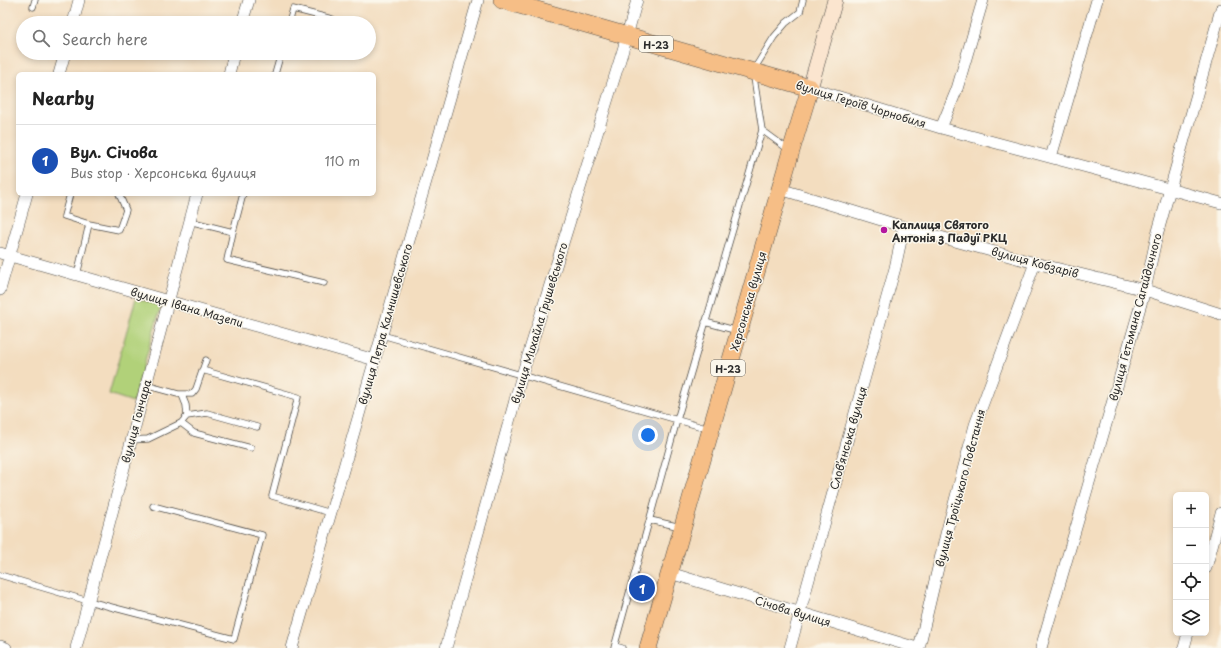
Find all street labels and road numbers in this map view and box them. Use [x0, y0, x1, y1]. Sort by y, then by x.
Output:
road number: Н-23 [639, 36, 673, 52]
street label: вулиця Героїв Чорнобиля [794, 76, 928, 132]
street label: вулиця Гетьмана Сагайдачного [1104, 231, 1166, 403]
street label: вулиця Михайла Грушевського [506, 240, 572, 406]
street label: вулиця Петра Калнишевського [354, 241, 416, 407]
street label: вулиця Кобзарів [990, 242, 1081, 282]
street label: Херсонська вулиця [726, 249, 770, 353]
street label: вулиця Івана Мазепи [129, 283, 245, 331]
road number: Н-23 [711, 360, 745, 376]
street label: вулиця Гончара [117, 377, 155, 465]
street label: Словʼянська вулиця [825, 384, 871, 492]
street label: вулиця Троїцького Повстання [931, 407, 989, 569]
street label: Січова вулиця [753, 591, 833, 631]

